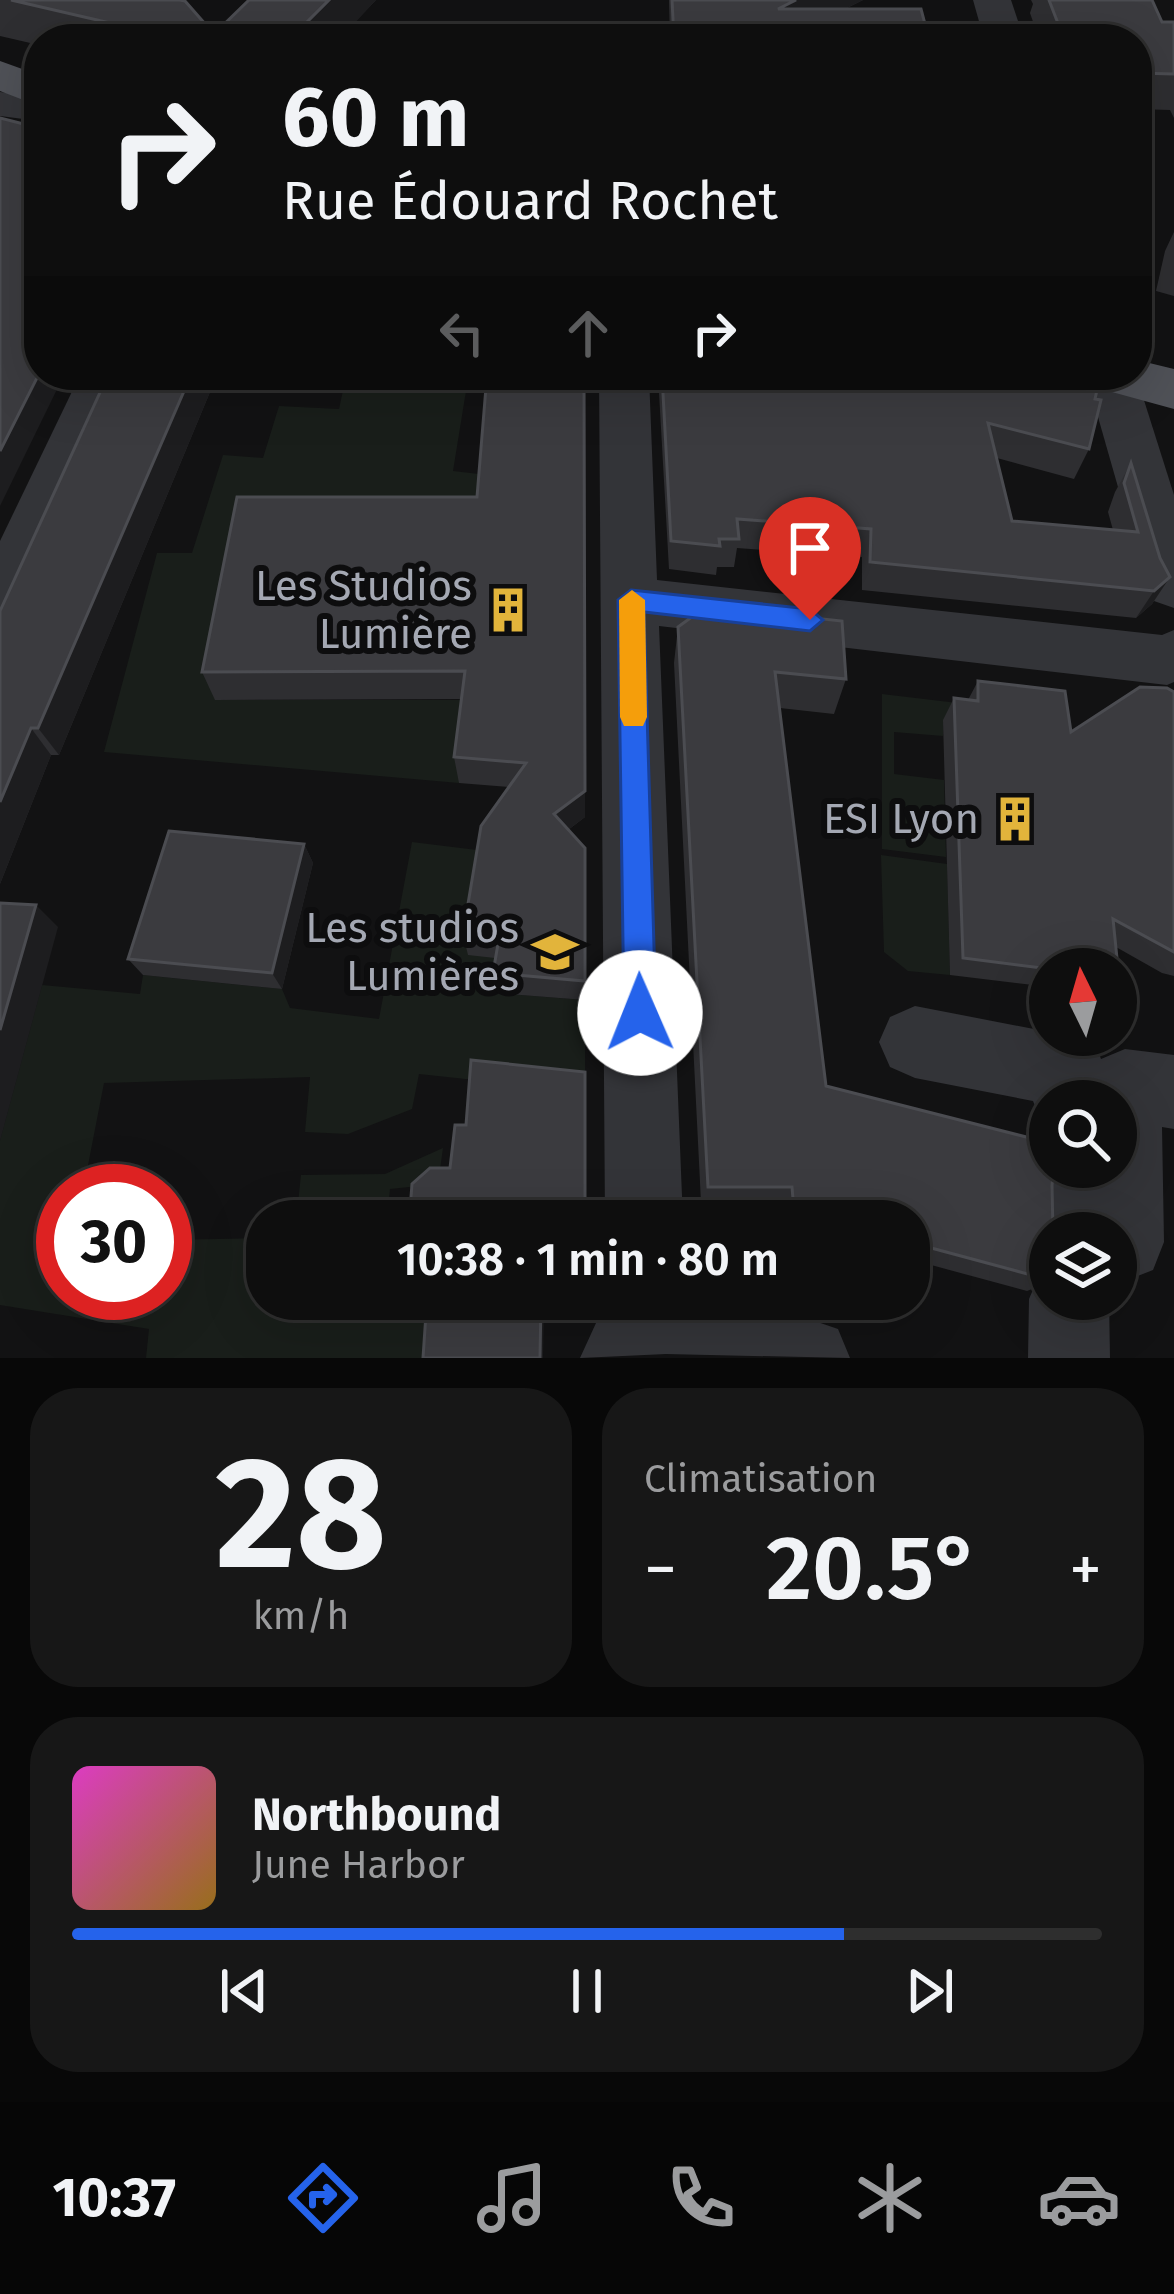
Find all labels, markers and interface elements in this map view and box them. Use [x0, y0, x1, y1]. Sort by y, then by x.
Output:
text: 60 m [282, 67, 469, 168]
icon: right [84, 72, 240, 228]
text: Rue Édouard Rochet [282, 169, 778, 233]
icon: left [429, 300, 495, 366]
icon: ahead [555, 300, 621, 366]
icon: right [681, 300, 747, 366]
pin [759, 497, 861, 620]
icon: arrive [777, 515, 843, 581]
place label: Les Studios Lumière [255, 561, 472, 659]
building icon: Les Studios Lumière [483, 585, 533, 635]
place label: ESI Lyon [823, 794, 979, 844]
building icon: ESI Lyon [990, 794, 1040, 844]
place label: Les studios Lumières [305, 903, 519, 1001]
school or university icon: Les studios Lumières [530, 927, 580, 977]
north arrow [1029, 948, 1137, 1056]
map controls [1029, 948, 1137, 1320]
position arrow [577, 950, 703, 1076]
button: search [1029, 1080, 1137, 1188]
speed limit sign: 30 [36, 1164, 192, 1320]
button: layers [1029, 1212, 1137, 1320]
text: 10:38 · 1 min · 80 m [397, 1233, 779, 1287]
text: 28 [215, 1421, 387, 1608]
text: Climatisation [644, 1456, 877, 1502]
text: 20.5° [766, 1515, 980, 1623]
text: − [644, 1530, 677, 1609]
text: + [1069, 1530, 1102, 1609]
text: km/h [253, 1593, 349, 1639]
text: Northbound [252, 1788, 501, 1842]
text: June Harbor [252, 1842, 465, 1888]
icon: previous [211, 1958, 277, 2024]
icon: pause [554, 1958, 620, 2024]
icon: next [897, 1958, 963, 2024]
icon: directions [281, 2156, 365, 2240]
icon: music [470, 2156, 554, 2240]
icon: phone [659, 2156, 743, 2240]
icon: climate [848, 2156, 932, 2240]
icon: car [1037, 2156, 1121, 2240]
text: 10:37 [53, 2166, 176, 2230]

